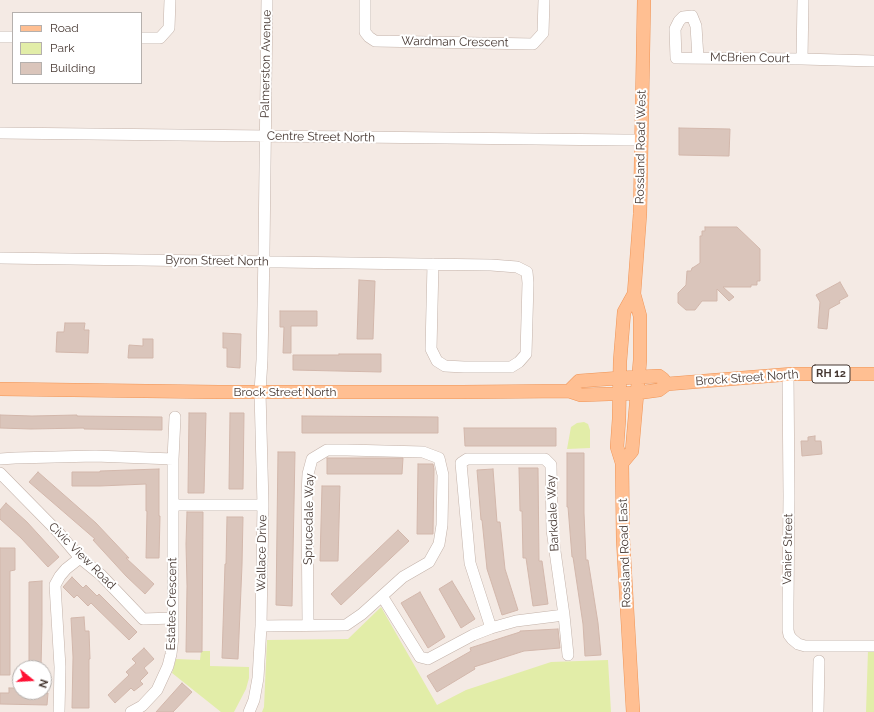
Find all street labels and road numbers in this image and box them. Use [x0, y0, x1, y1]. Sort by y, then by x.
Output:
street label: Palmerston Avenue [258, 10, 274, 118]
street label: Wardman Crescent [401, 34, 509, 50]
street label: McBrien Court [710, 50, 790, 66]
street label: Rossland Road West [633, 90, 649, 204]
street label: Centre Street North [267, 129, 375, 145]
street label: Byron Street North [165, 253, 269, 269]
road number: RH 12 [812, 365, 850, 383]
street label: Brock Street North [695, 367, 799, 389]
street label: Brock Street North [233, 385, 337, 399]
street label: Sprucedale Way [301, 473, 317, 565]
street label: Barkdale Way [544, 474, 562, 552]
street label: Rossland Road East [616, 498, 634, 608]
street label: Vanier Street [780, 513, 796, 585]
street label: Wallace Drive [254, 514, 270, 592]
street label: Civic View Road [46, 520, 118, 592]
street label: Estates Crescent [164, 557, 180, 651]

